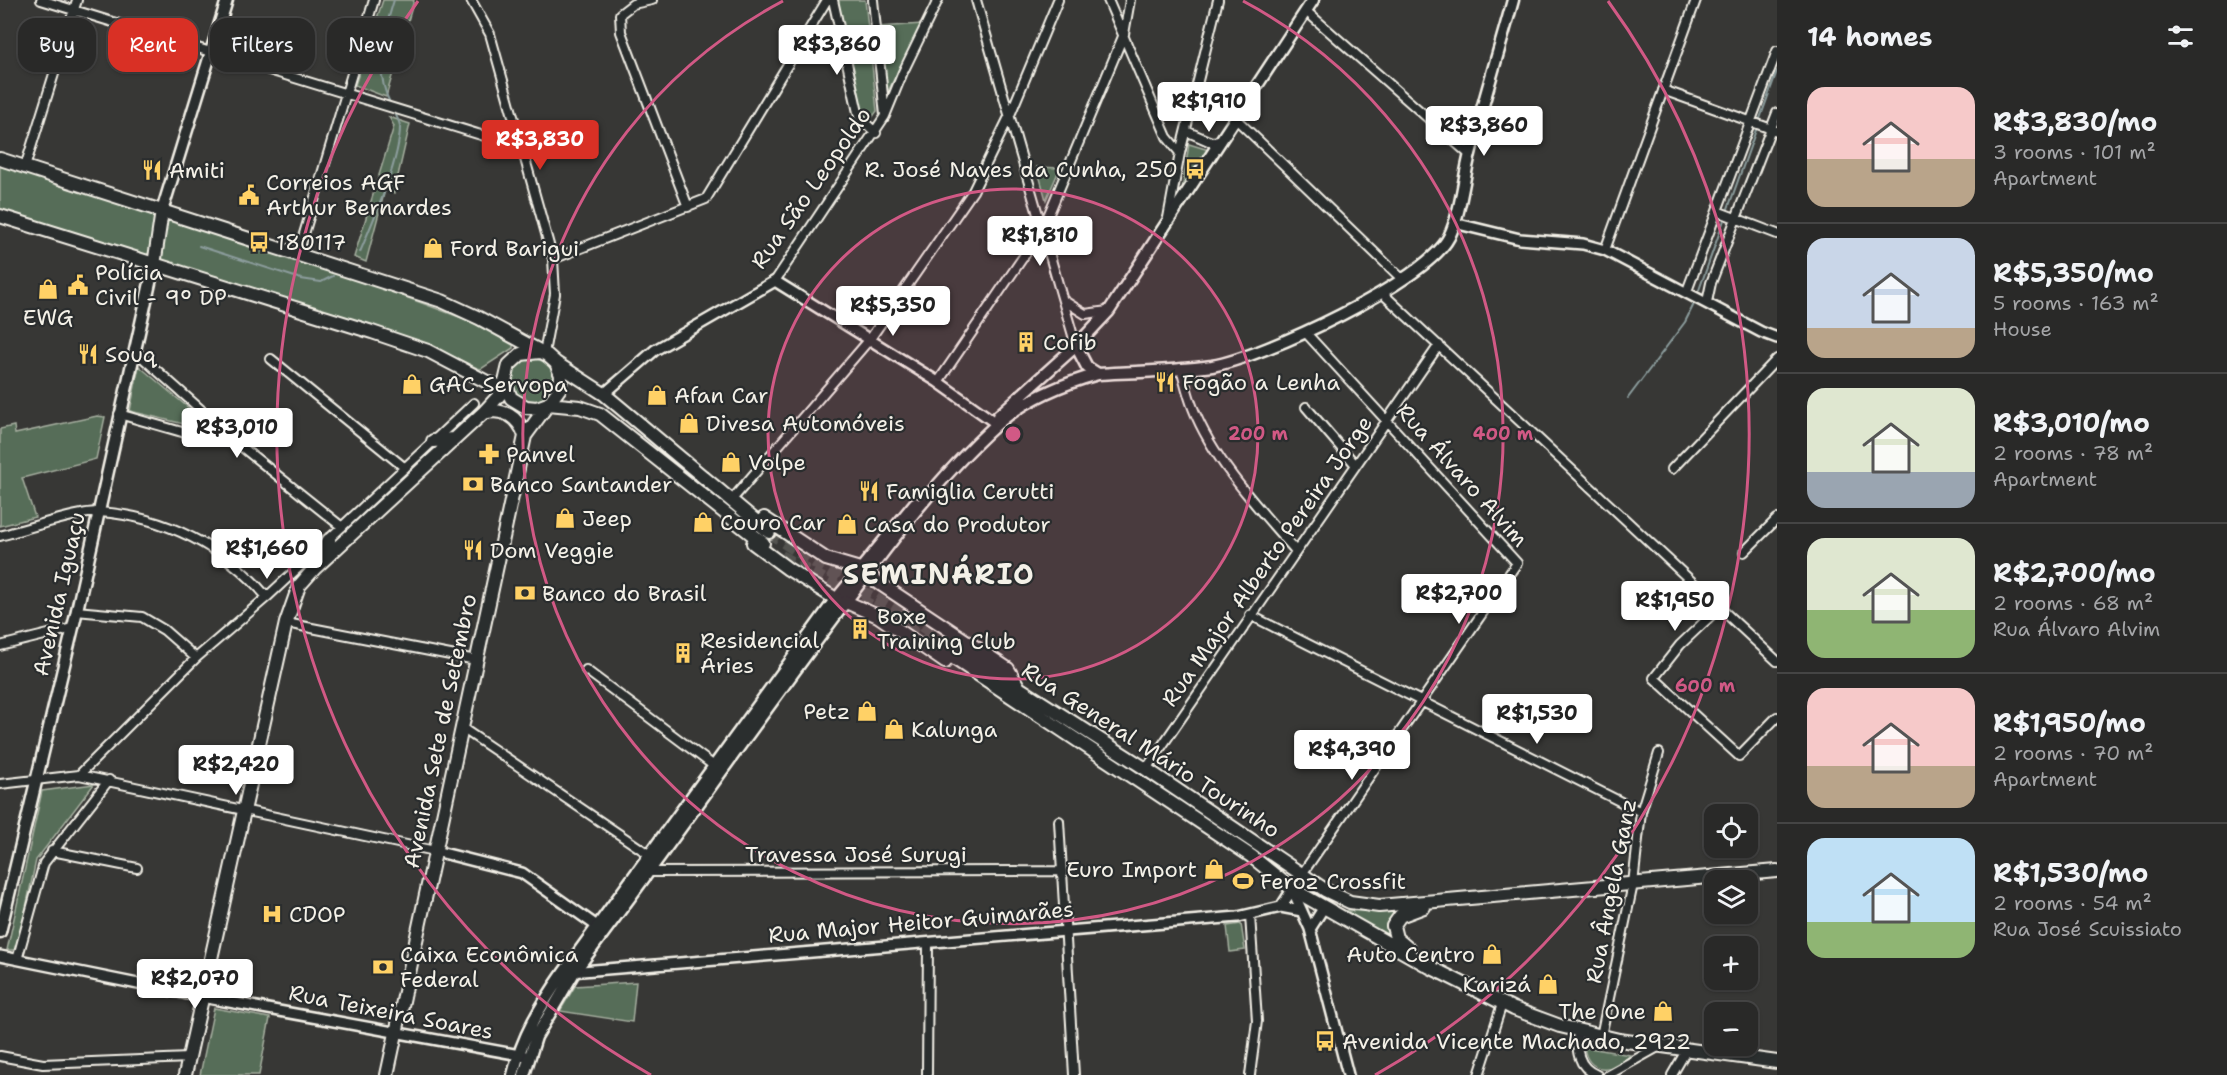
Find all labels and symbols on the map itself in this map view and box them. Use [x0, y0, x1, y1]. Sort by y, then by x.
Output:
pin: R$3,860 [782, 25, 892, 76]
pin: R$1,910 [1154, 82, 1264, 133]
street label: Rua São Leopoldo [744, 101, 878, 275]
pin: R$3,860 [1429, 106, 1539, 157]
pin: R$3,830 [485, 120, 595, 171]
place label: R. José Naves da Cunha, 250 [864, 155, 1178, 184]
place label: Amiti [169, 156, 225, 185]
bus stop icon: R. José Naves da Cunha, 250 [1183, 157, 1207, 181]
restaurant icon: Amiti [140, 158, 164, 182]
place label: Correios AGF Arthur Bernardes [266, 168, 452, 222]
public building icon: Correios AGF Arthur Bernardes [237, 183, 261, 207]
pin: R$1,810 [985, 216, 1095, 267]
place label: 180117 [276, 228, 346, 257]
bus stop icon: 180117 [247, 230, 271, 254]
place label: Ford Barigui [450, 234, 579, 263]
shop icon: Ford Barigui [421, 236, 445, 260]
place label: Polícia Civil - 9º DP [95, 258, 227, 312]
public building icon: Polícia Civil - 9º DP [66, 273, 90, 297]
shop icon: EWG [36, 277, 60, 301]
pin: R$5,350 [838, 286, 948, 337]
place label: EWG [23, 303, 74, 332]
place label: Cofib [1043, 328, 1097, 357]
building icon: Cofib [1014, 330, 1038, 354]
place label: Souq [105, 340, 158, 369]
restaurant icon: Souq [76, 342, 100, 366]
place label: Fogão a Lenha [1182, 368, 1340, 397]
place label: GAC Servopa [429, 370, 568, 399]
restaurant icon: Fogão a Lenha [1153, 370, 1177, 394]
shop icon: GAC Servopa [400, 372, 424, 396]
place label: Afan Car [674, 381, 768, 410]
shop icon: Afan Car [645, 383, 669, 407]
street label: Rua Álvaro Alvim [1390, 397, 1534, 553]
pin: R$3,010 [182, 408, 292, 459]
place label: Divesa Automóveis [706, 409, 905, 438]
street label: Rua Major Alberto Pereira Jorge [1155, 410, 1379, 712]
shop icon: Divesa Automóveis [677, 411, 701, 435]
text: 200 m [1228, 422, 1289, 446]
text: 400 m [1473, 422, 1534, 446]
centre of rings [1003, 424, 1023, 444]
place label: Panvel [506, 440, 575, 469]
pharmacy icon: Panvel [477, 442, 501, 466]
place label: Volpe [748, 448, 806, 477]
shop icon: Volpe [719, 450, 743, 474]
place label: Banco Santander [490, 470, 672, 499]
bank icon: Banco Santander [461, 472, 485, 496]
place label: Famiglia Cerutti [886, 477, 1055, 506]
restaurant icon: Famiglia Cerutti [857, 479, 881, 503]
place label: Jeep [582, 504, 632, 533]
shop icon: Jeep [553, 506, 577, 530]
place label: Couro Car [720, 508, 826, 537]
street label: Avenida Iguaçu [26, 509, 92, 679]
shop icon: Couro Car [691, 510, 715, 534]
place label: Casa do Produtor [864, 510, 1051, 539]
shop icon: Casa do Produtor [835, 512, 859, 536]
pin: R$1,660 [212, 529, 322, 580]
place label: Dom Veggie [490, 536, 614, 565]
restaurant icon: Dom Veggie [461, 538, 485, 562]
district label: SEMINÁRIO [843, 554, 1035, 593]
pin: R$2,700 [1404, 574, 1514, 625]
place label: Banco do Brasil [542, 579, 707, 608]
bank icon: Banco do Brasil [513, 581, 537, 605]
pin: R$1,950 [1620, 581, 1730, 632]
street label: Avenida Sete de Setembro [397, 591, 483, 871]
place label: Boxe Training Club [877, 602, 1016, 656]
building icon: Boxe Training Club [848, 617, 872, 641]
place label: Residencial Áries [700, 626, 819, 680]
building icon: Residencial Áries [671, 641, 695, 665]
street label: Rua General Mário Tourinho [1016, 655, 1286, 845]
text: 600 m [1675, 674, 1736, 698]
pin: R$1,530 [1482, 694, 1592, 745]
place label: Petz [803, 697, 850, 726]
shop icon: Petz [855, 699, 879, 723]
place label: Kalunga [911, 715, 998, 744]
shop icon: Kalunga [882, 717, 906, 741]
pin: R$4,390 [1297, 730, 1407, 781]
pin: R$2,420 [181, 745, 291, 796]
street label: Rua Ângela Ganz [1579, 796, 1643, 986]
street label: Travessa José Surugi [745, 840, 967, 869]
place label: Euro Import [1066, 855, 1197, 884]
shop icon: Euro Import [1202, 857, 1226, 881]
place label: Feroz Crossfit [1260, 867, 1406, 896]
sports icon: Feroz Crossfit [1231, 869, 1255, 893]
street label: Rua Major Heitor Guimarães [767, 894, 1075, 950]
place label: CDOP [289, 900, 346, 929]
hospital icon: CDOP [260, 902, 284, 926]
place label: Caixa Econômica Federal [400, 940, 579, 994]
place label: Auto Centro [1346, 940, 1475, 969]
shop icon: Auto Centro [1480, 942, 1504, 966]
bank icon: Caixa Econômica Federal [371, 955, 395, 979]
pin: R$2,070 [140, 959, 250, 1010]
place label: Karizá [1462, 970, 1531, 999]
shop icon: Karizá [1536, 972, 1560, 996]
street label: Rua Teixeira Soares [286, 978, 496, 1046]
place label: The One [1558, 997, 1646, 1026]
shop icon: The One [1651, 999, 1675, 1023]
place label: Avenida Vicente Machado, 2922 [1342, 1027, 1691, 1056]
bus stop icon: Avenida Vicente Machado, 2922 [1313, 1029, 1337, 1053]

